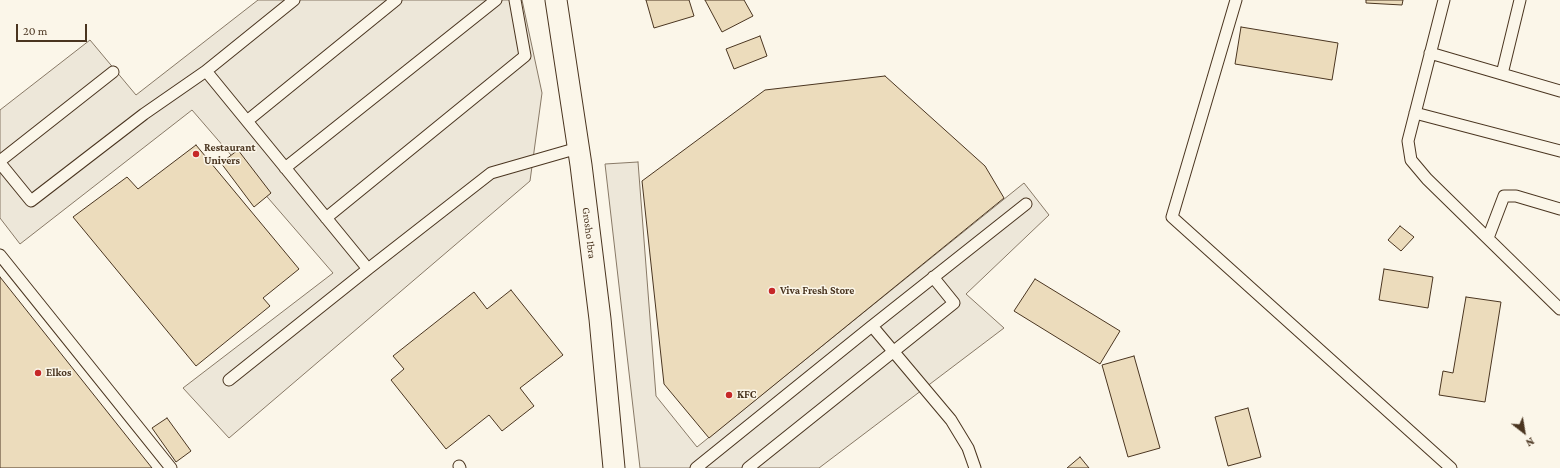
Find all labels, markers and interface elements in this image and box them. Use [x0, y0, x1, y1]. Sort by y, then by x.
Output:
scale bar [18, 16, 89, 42]
text: 20 m [23, 24, 47, 38]
place label: Restaurant Univers [204, 141, 255, 167]
marker: Restaurant Univers [191, 149, 201, 159]
street label: Grosho Ibra [579, 207, 599, 259]
place label: Viva Fresh Store [780, 284, 854, 298]
marker: Viva Fresh Store [767, 286, 777, 296]
place label: Elkos [46, 366, 72, 380]
marker: Elkos [33, 368, 43, 378]
place label: KFC [737, 388, 756, 402]
marker: KFC [724, 390, 734, 400]
north arrow [1504, 412, 1544, 452]
text: N [1524, 435, 1536, 449]

